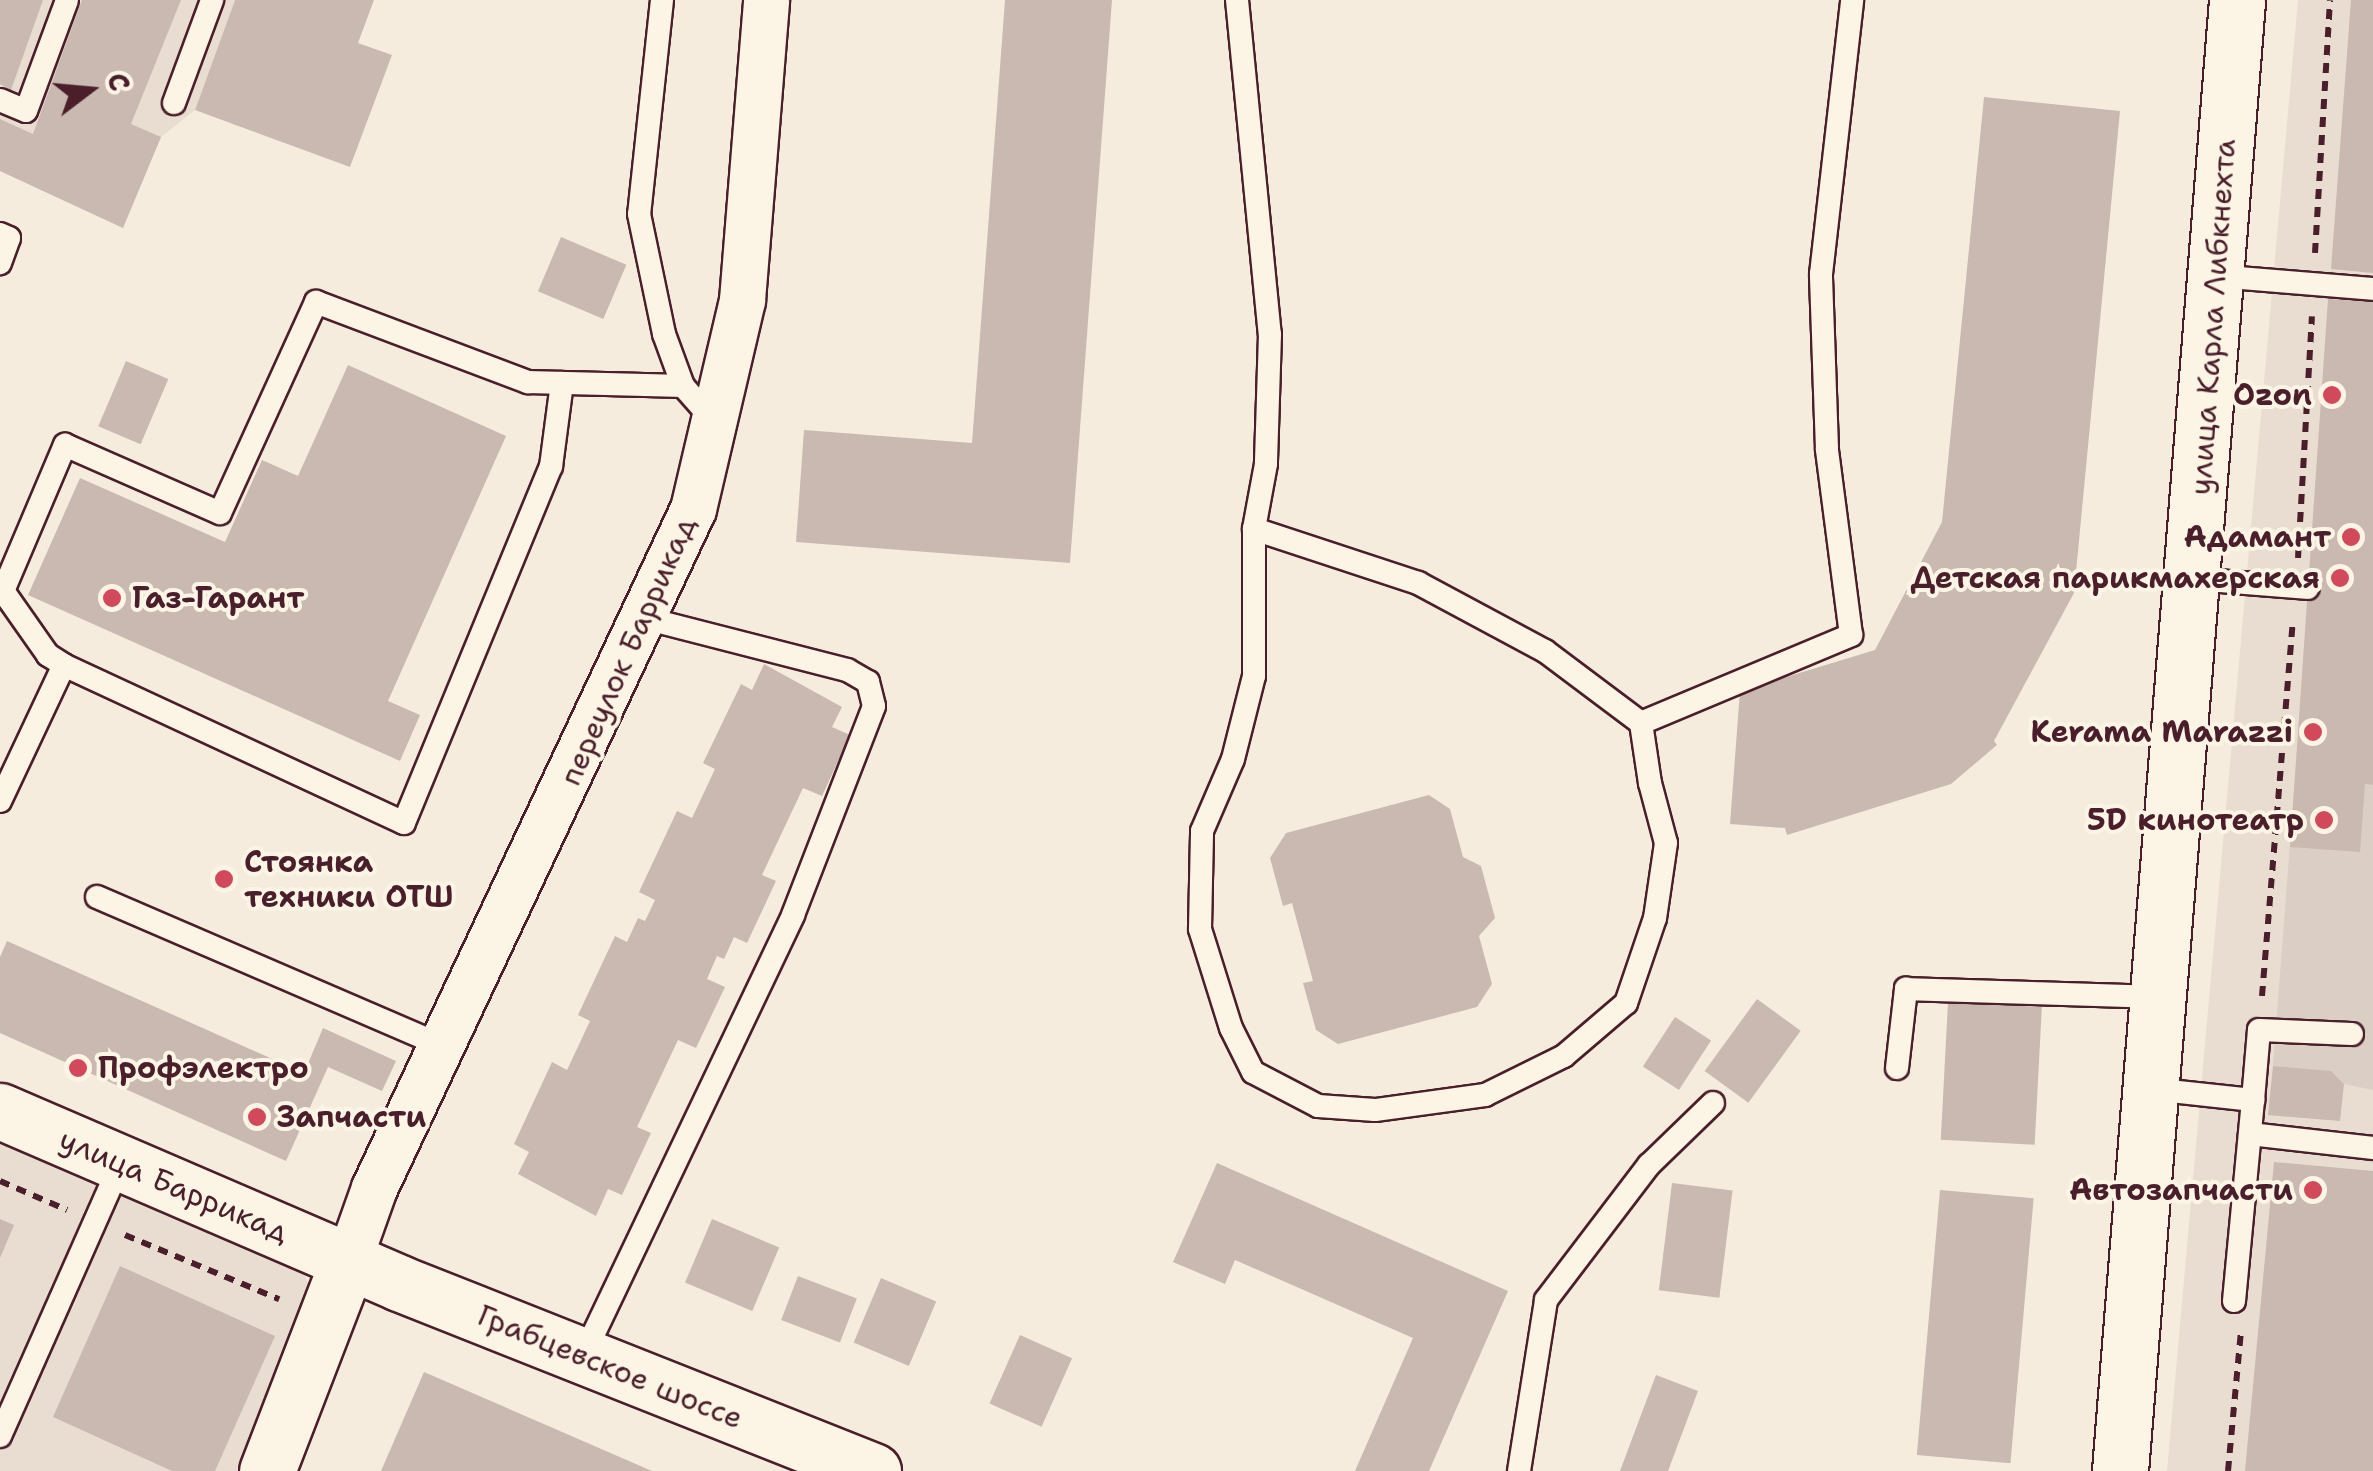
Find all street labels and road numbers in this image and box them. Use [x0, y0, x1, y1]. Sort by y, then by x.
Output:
street label: улица Карла Либкнехта [2183, 138, 2243, 496]
street label: переулок Баррикад [552, 511, 704, 791]
street label: улица Баррикад [54, 1121, 294, 1251]
street label: Грабцевское шоссе [472, 1297, 748, 1437]

